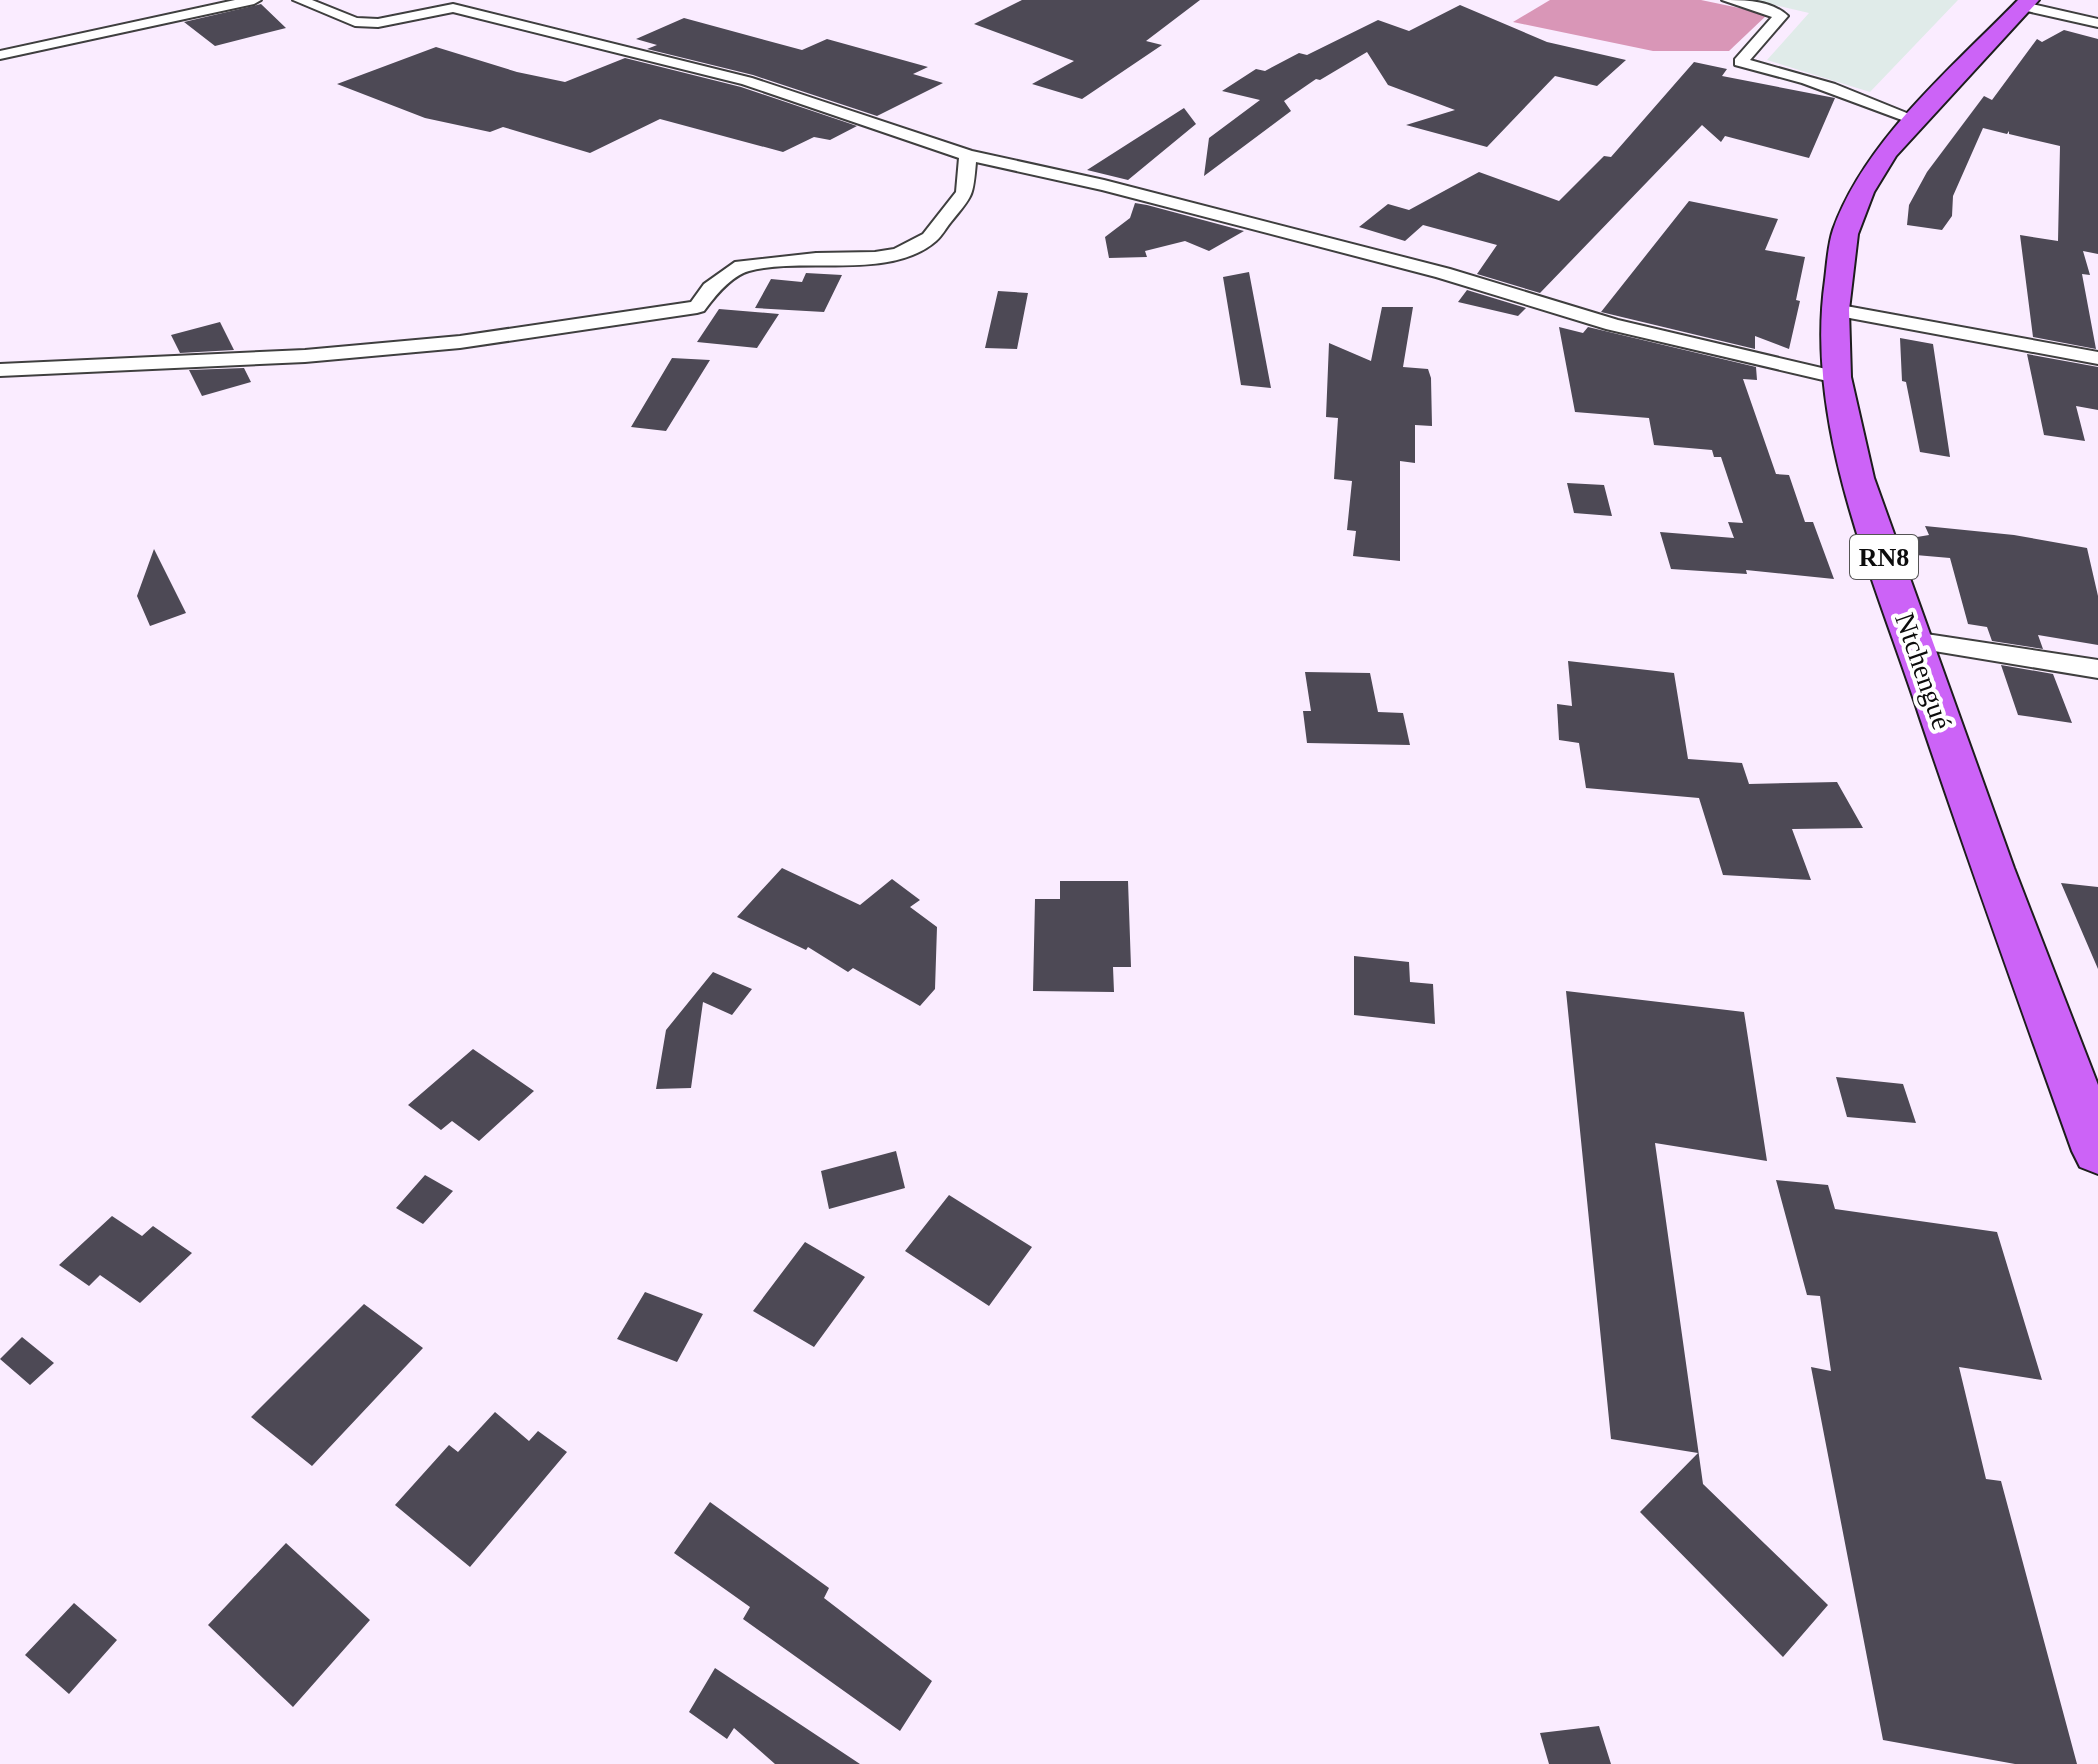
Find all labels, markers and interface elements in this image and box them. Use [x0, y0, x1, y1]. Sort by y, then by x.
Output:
road number: RN8 [1850, 535, 1918, 579]
street label: Ntchengué [1889, 609, 1958, 734]

